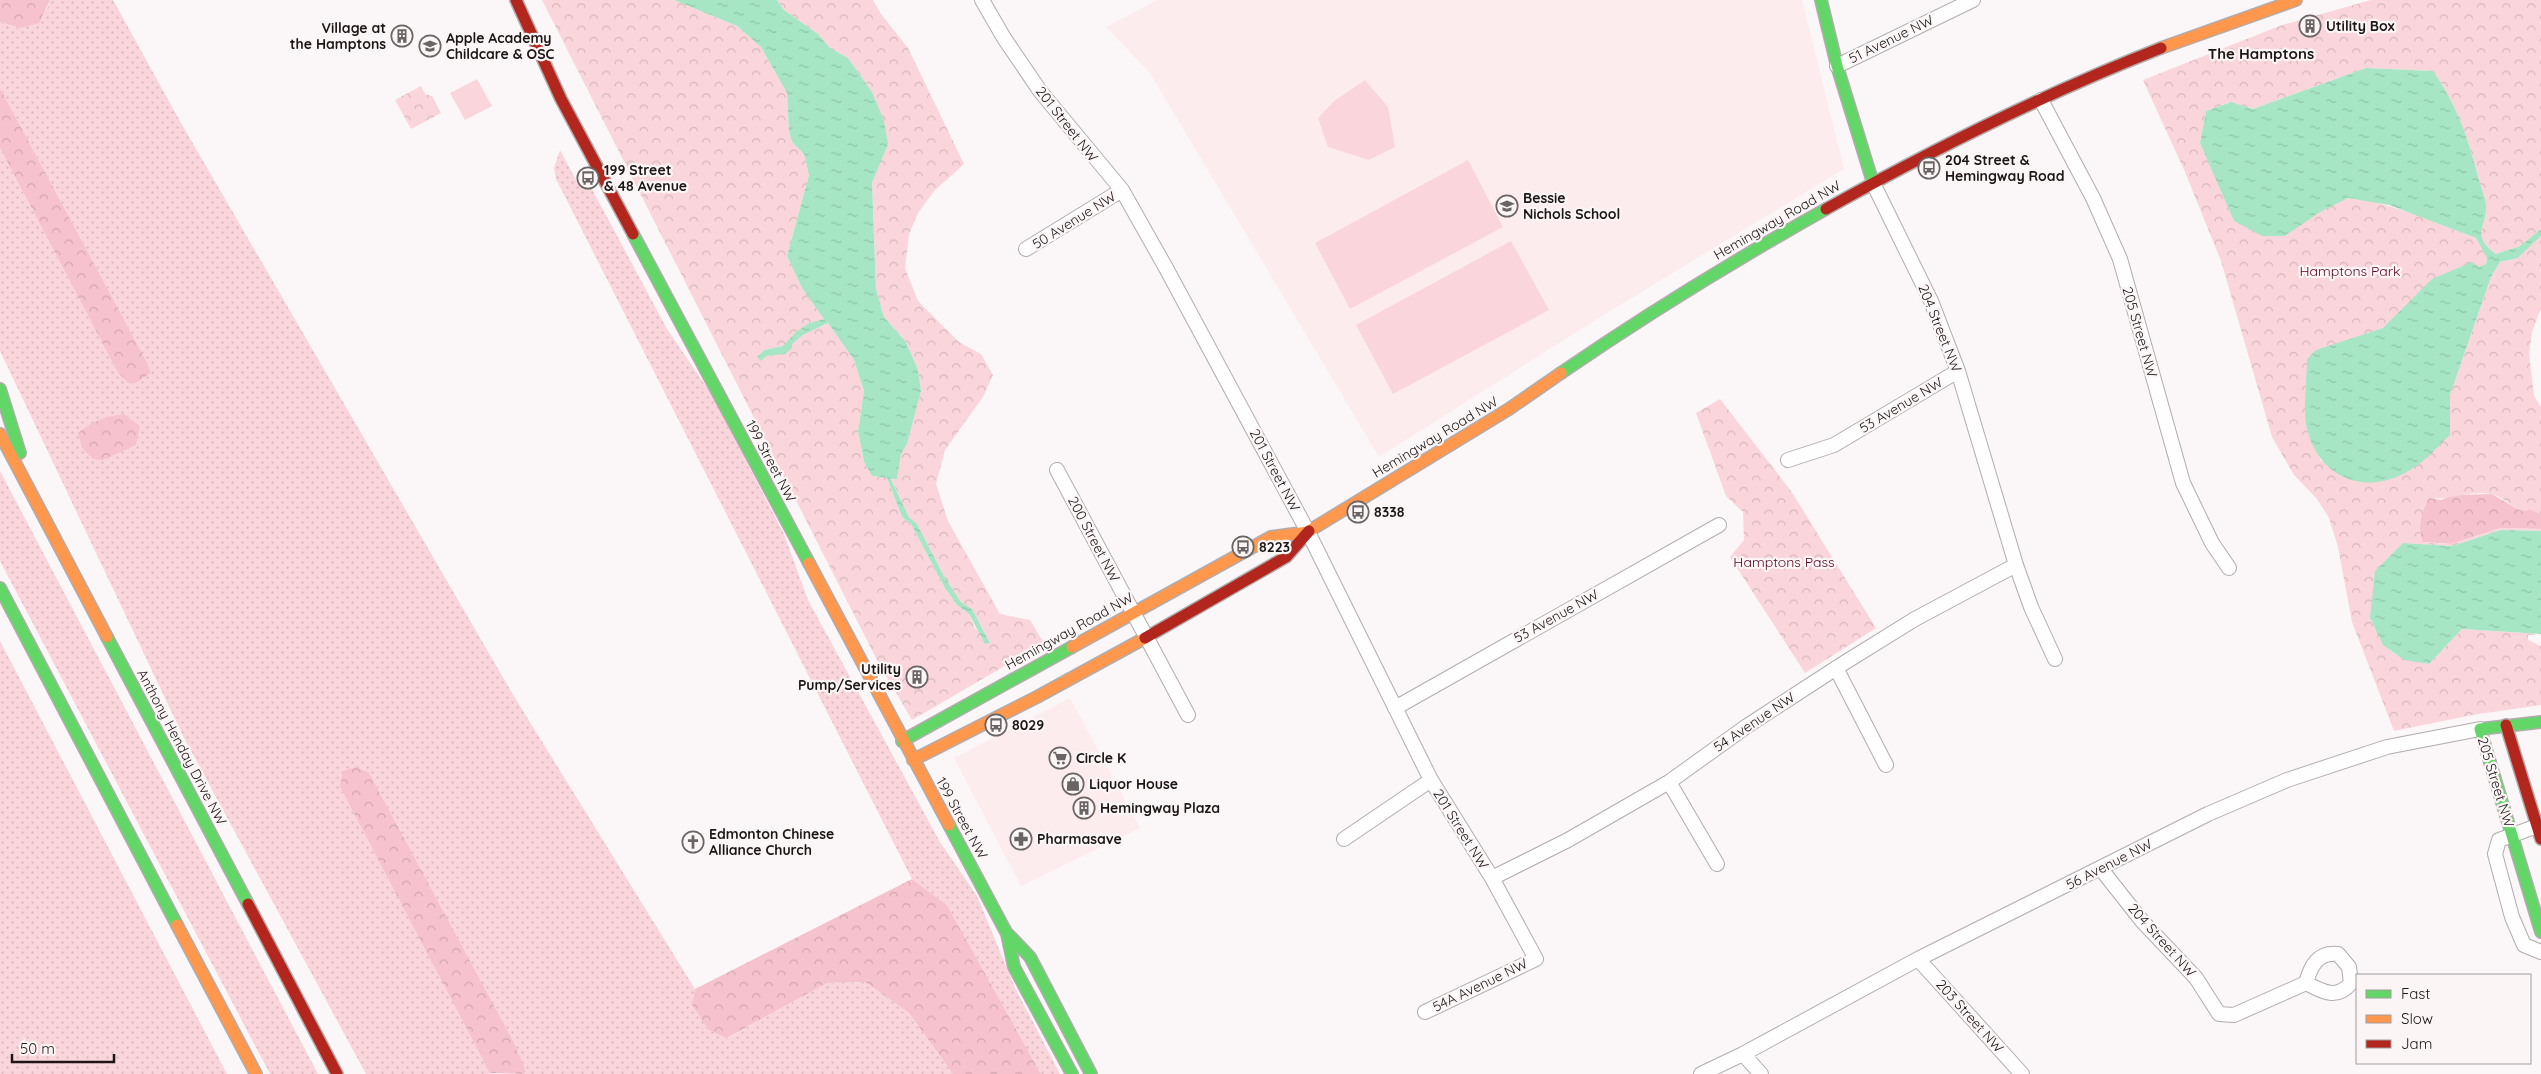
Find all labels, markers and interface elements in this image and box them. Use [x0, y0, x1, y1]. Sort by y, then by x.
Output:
street label: 51 Avenue NW [1846, 11, 1937, 67]
building icon: Utility Box [2298, 14, 2322, 38]
place label: Utility Box [2326, 17, 2395, 35]
place label: Village at the Hamptons [290, 19, 386, 53]
building icon: Village at the Hamptons [390, 24, 414, 48]
place label: Apple Academy Childcare & OSC [446, 29, 555, 63]
school or university icon: Apple Academy Childcare & OSC [418, 34, 442, 58]
district label: The Hamptons [2208, 44, 2314, 63]
street label: 201 Street NW [1032, 83, 1102, 166]
place label: 204 Street & Hemingway Road [1945, 151, 2064, 185]
bus stop icon: 204 Street & Hemingway Road [1917, 156, 1941, 180]
place label: 199 Street & 48 Avenue [604, 161, 687, 195]
bus stop icon: 199 Street & 48 Avenue [576, 166, 600, 190]
street label: Hemingway Road NW [1710, 176, 1844, 264]
street label: 50 Avenue NW [1029, 187, 1120, 253]
place label: Bessie Nichols School [1523, 189, 1620, 223]
school or university icon: Bessie Nichols School [1495, 194, 1519, 218]
park label: Hamptons Park [2299, 262, 2401, 280]
street label: 204 Street NW [1914, 281, 1966, 375]
street label: 205 Street NW [2118, 285, 2162, 380]
street label: 53 Avenue NW [1856, 373, 1946, 437]
street label: Hemingway Road NW [1369, 392, 1502, 482]
street label: 199 Street NW [742, 417, 800, 506]
street label: 201 Street NW [1246, 426, 1305, 515]
street label: 200 Street NW [1064, 493, 1124, 585]
bus stop icon: 8338 [1346, 500, 1370, 524]
place label: 8338 [1374, 503, 1405, 521]
bus stop icon: 8223 [1231, 535, 1255, 559]
place label: 8223 [1259, 538, 1290, 556]
park label: Hamptons Pass [1733, 553, 1835, 571]
street label: 53 Avenue NW [1510, 585, 1602, 647]
street label: Hemingway Road NW [1002, 588, 1137, 674]
place label: Utility Pump/Services [798, 660, 901, 694]
building icon: Utility Pump/Services [905, 665, 929, 689]
street label: Anthony Henday Drive NW [133, 666, 231, 829]
street label: 54 Avenue NW [1710, 688, 1798, 756]
bus stop icon: 8029 [984, 713, 1008, 737]
place label: 8029 [1012, 716, 1044, 734]
street label: 205 Street NW [2474, 735, 2518, 830]
supermarket icon: Circle K [1048, 746, 1072, 770]
place label: Circle K [1076, 749, 1126, 767]
shop icon: Liquor House [1061, 772, 1085, 796]
street label: 199 Street NW [932, 774, 992, 862]
place label: Liquor House [1089, 775, 1178, 793]
street label: 201 Street NW [1429, 786, 1493, 873]
building icon: Hemingway Plaza [1072, 796, 1096, 820]
place label: Hemingway Plaza [1100, 799, 1220, 817]
place label: Edmonton Chinese Alliance Church [709, 825, 834, 859]
pharmacy icon: Pharmasave [1009, 827, 1033, 851]
church icon: Edmonton Chinese Alliance Church [681, 830, 705, 854]
place label: Pharmasave [1037, 830, 1122, 848]
street label: 56 Avenue NW [2063, 834, 2156, 893]
street label: 204 Street NW [2124, 899, 2200, 981]
street label: 54A Avenue NW [1430, 954, 1531, 1016]
legend [2356, 974, 2531, 1064]
street label: 203 Street NW [1932, 975, 2008, 1057]
text: Fast [2401, 984, 2430, 1003]
text: Slow [2401, 1009, 2433, 1028]
scale bar [12, 1032, 115, 1064]
text: Jam [2401, 1034, 2432, 1053]
text: 50 m [20, 1039, 55, 1058]

